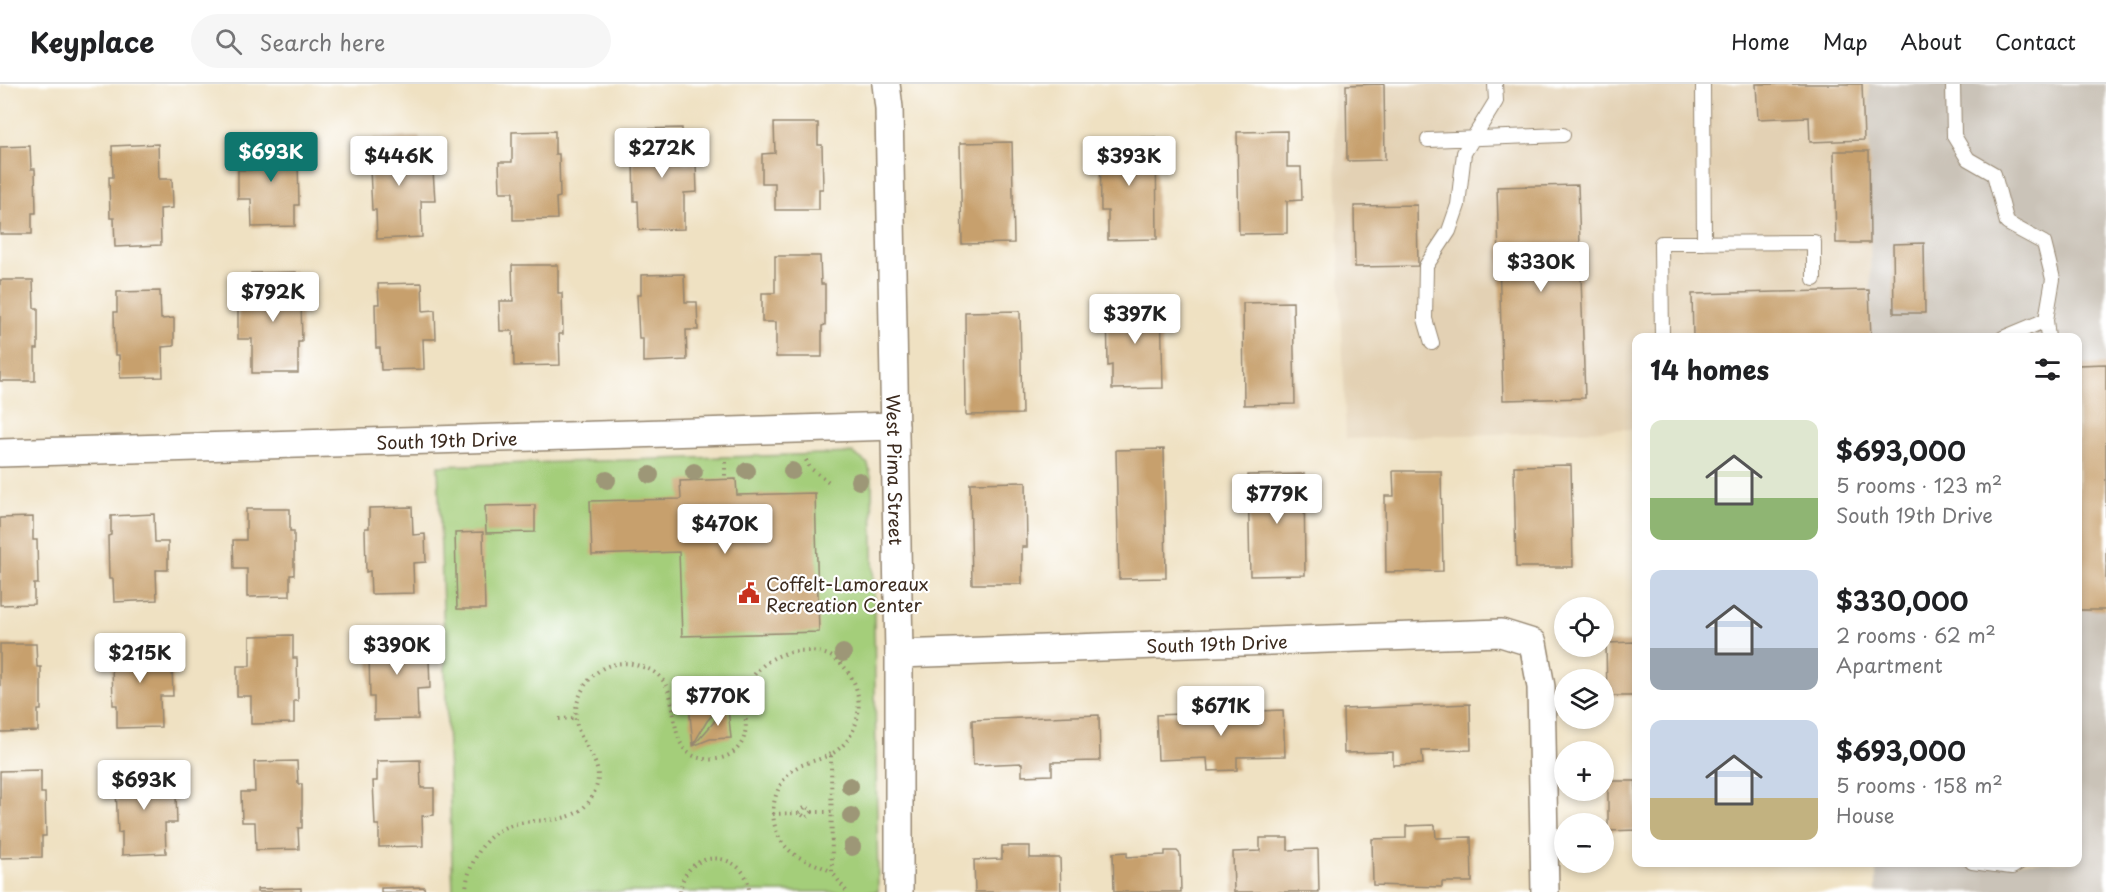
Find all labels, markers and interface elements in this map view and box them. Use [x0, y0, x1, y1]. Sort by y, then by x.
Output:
search box [191, 14, 611, 68]
text: Keyplace [30, 20, 155, 63]
icon: search [212, 25, 245, 58]
text: Search here [260, 25, 385, 58]
text: Home [1731, 25, 1790, 57]
text: Map [1823, 25, 1868, 57]
text: About [1901, 25, 1962, 57]
text: Contact [1995, 25, 2076, 57]
pin: $272K [620, 128, 704, 179]
pin: $693K [229, 132, 313, 183]
text: $272K [629, 132, 695, 162]
text: $693K [239, 136, 303, 166]
pin: $446K [357, 136, 441, 187]
pin: $393K [1087, 136, 1171, 187]
text: $446K [364, 140, 434, 170]
text: $393K [1097, 140, 1161, 170]
pin: $330K [1499, 242, 1583, 293]
text: $330K [1507, 246, 1575, 276]
pin: $792K [231, 272, 315, 323]
text: $792K [241, 276, 305, 306]
pin: $397K [1093, 294, 1177, 345]
text: $397K [1103, 298, 1167, 328]
text: 14 homes [1650, 350, 1769, 389]
icon: filters [2031, 353, 2064, 386]
street label: West Pima Street [881, 394, 911, 546]
street label: South 19th Drive [376, 424, 518, 455]
text: $693,000 [1836, 431, 1966, 470]
icon: home [1698, 444, 1770, 516]
text: 5 rooms · 123 m² [1836, 470, 2002, 500]
pin: $779K [1235, 474, 1319, 525]
text: $779K [1246, 478, 1308, 508]
text: South 19th Drive [1836, 500, 1993, 530]
pin: $470K [683, 504, 767, 555]
text: $470K [692, 508, 759, 538]
place label: Coffelt-Lamoreaux Recreation Center [766, 570, 928, 618]
public building icon: Coffelt-Lamoreaux Recreation Center [737, 581, 761, 605]
text: $330,000 [1836, 581, 1969, 620]
icon: home [1698, 594, 1770, 666]
map controls [1554, 597, 1614, 873]
button: locate [1554, 597, 1614, 657]
text: 2 rooms · 62 m² [1836, 620, 1996, 650]
pin: $390K [355, 625, 439, 676]
street label: South 19th Drive [1146, 627, 1288, 659]
text: $390K [363, 629, 431, 659]
pin: $215K [98, 633, 182, 684]
text: $215K [108, 637, 172, 667]
text: Apartment [1836, 650, 1943, 680]
button: layers [1554, 669, 1614, 729]
pin: $770K [676, 676, 760, 727]
text: $770K [686, 680, 750, 710]
pin: $671K [1179, 686, 1263, 737]
text: $671K [1191, 690, 1251, 720]
text: $693,000 [1836, 731, 1966, 770]
button: + [1554, 741, 1614, 801]
icon: home [1698, 744, 1770, 816]
pin: $693K [102, 760, 186, 811]
text: $693K [112, 764, 176, 794]
text: 5 rooms · 158 m² [1836, 770, 2003, 800]
text: House [1836, 800, 1895, 830]
button: − [1554, 813, 1614, 873]

